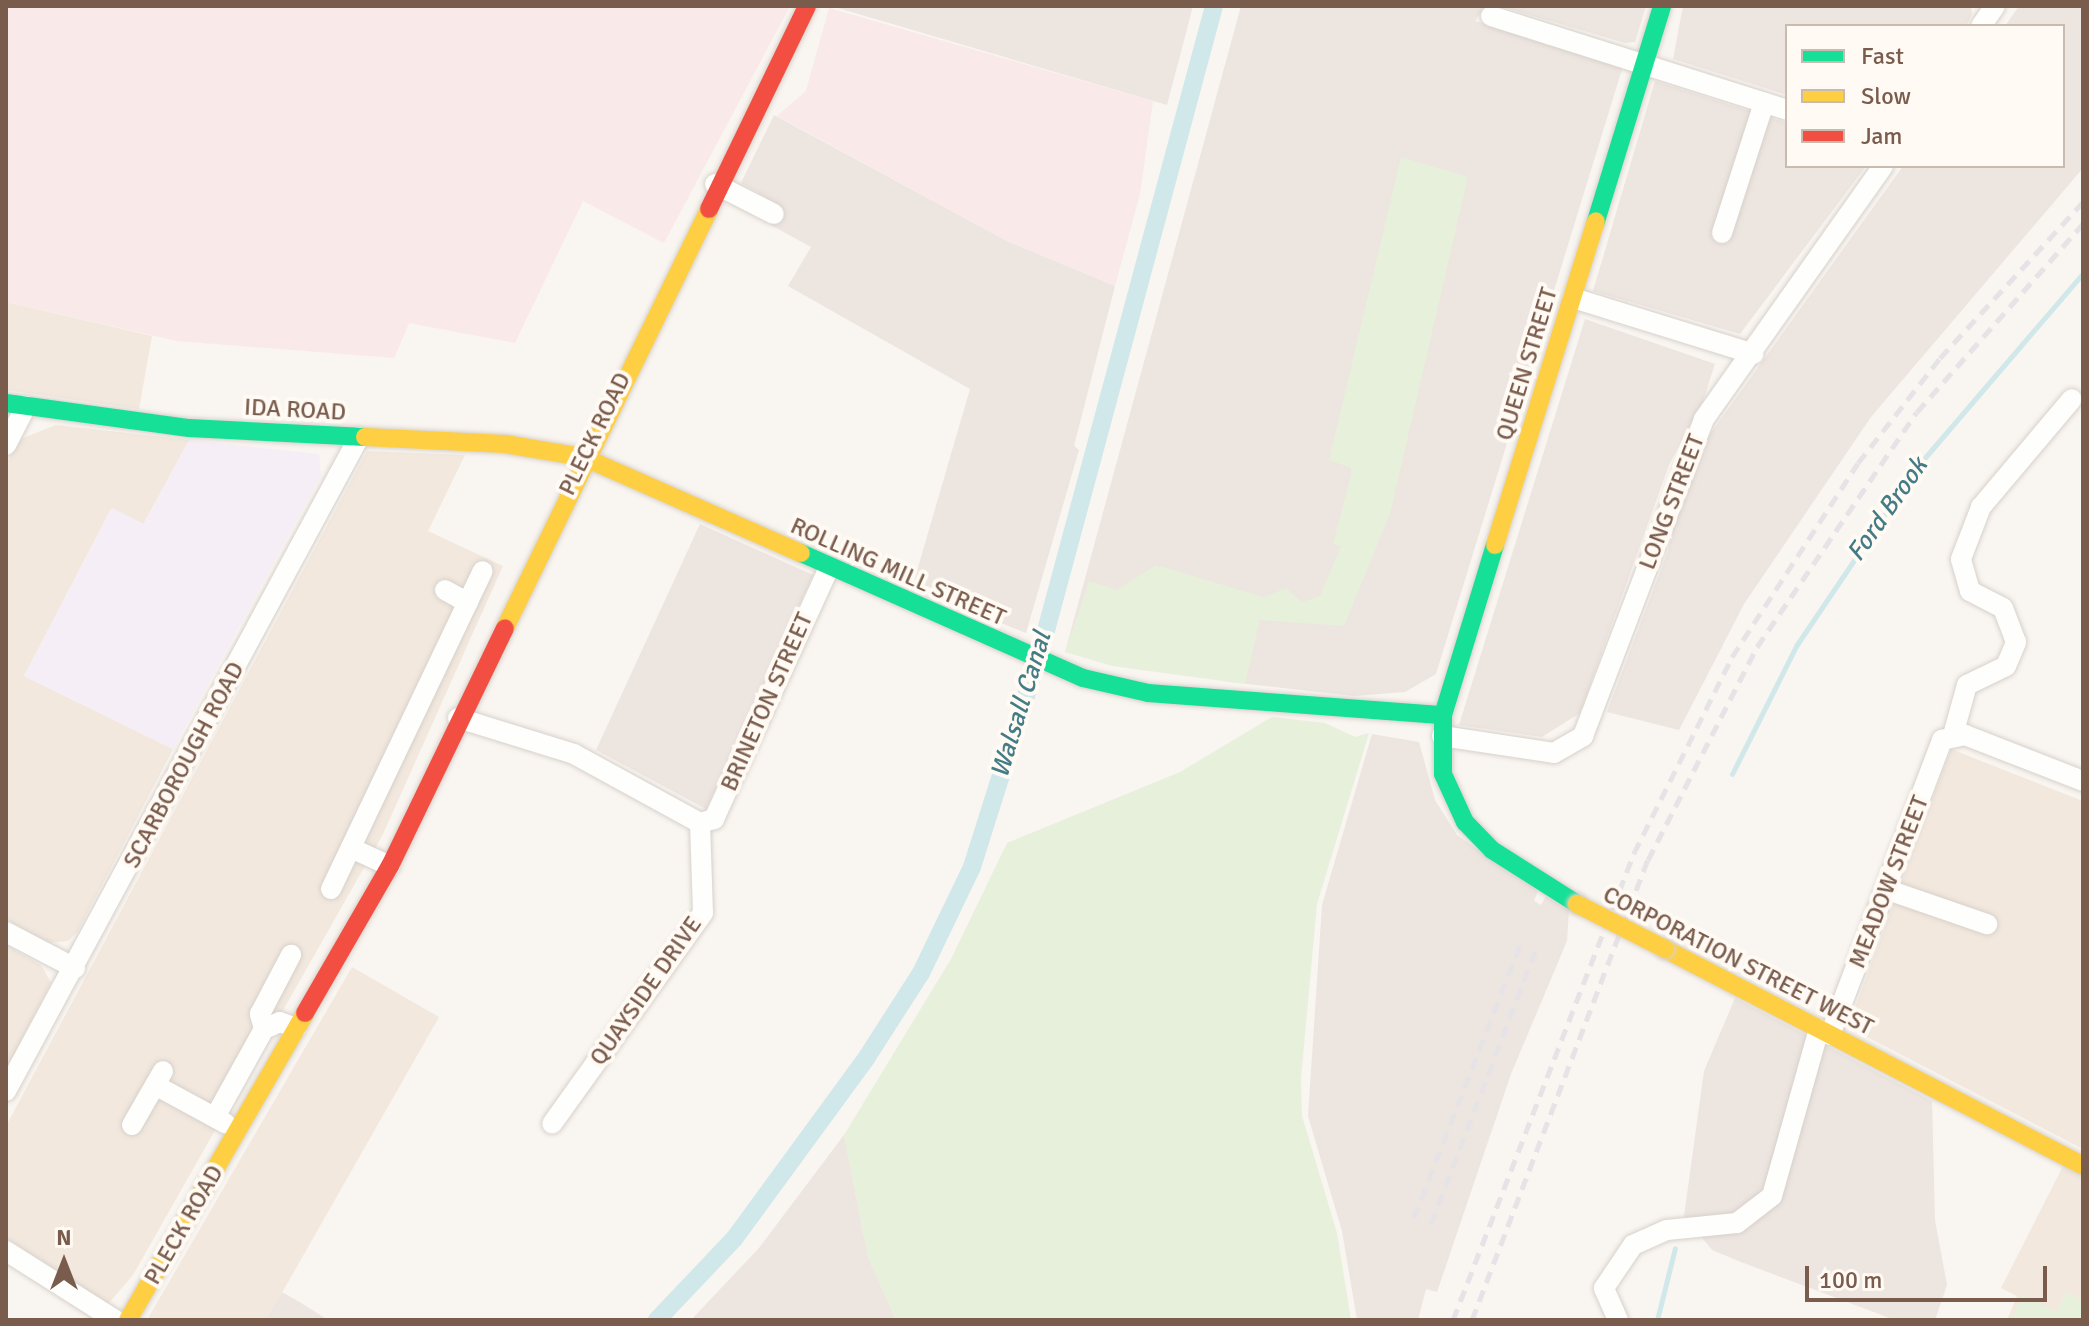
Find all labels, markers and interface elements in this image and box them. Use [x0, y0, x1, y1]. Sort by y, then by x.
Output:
legend [1785, 24, 2065, 168]
text: Fast [1861, 41, 1904, 71]
text: Slow [1861, 81, 1911, 111]
text: Jam [1861, 121, 1902, 151]
street label: QUEEN STREET [1490, 284, 1564, 444]
street label: PLECK ROAD [553, 368, 637, 500]
street label: IDA ROAD [243, 393, 347, 427]
street label: LONG STREET [1633, 430, 1711, 574]
water label: Ford Brook [1841, 452, 1935, 568]
street label: ROLLING MILL STREET [786, 512, 1010, 632]
street label: BRINETON STREET [715, 608, 819, 796]
water label: Walsall Canal [985, 628, 1059, 782]
street label: SCARBOROUGH ROAD [117, 657, 251, 873]
street label: MEADOW STREET [1843, 792, 1935, 972]
street label: CORPORATION STREET WEST [1598, 880, 1878, 1042]
street label: QUAYSIDE DRIVE [584, 911, 708, 1071]
street label: PLECK ROAD [138, 1160, 230, 1290]
north arrow [24, 1222, 104, 1302]
text: N [56, 1224, 72, 1251]
scale bar [1809, 1250, 2051, 1300]
text: 100 m [1819, 1265, 1882, 1295]

